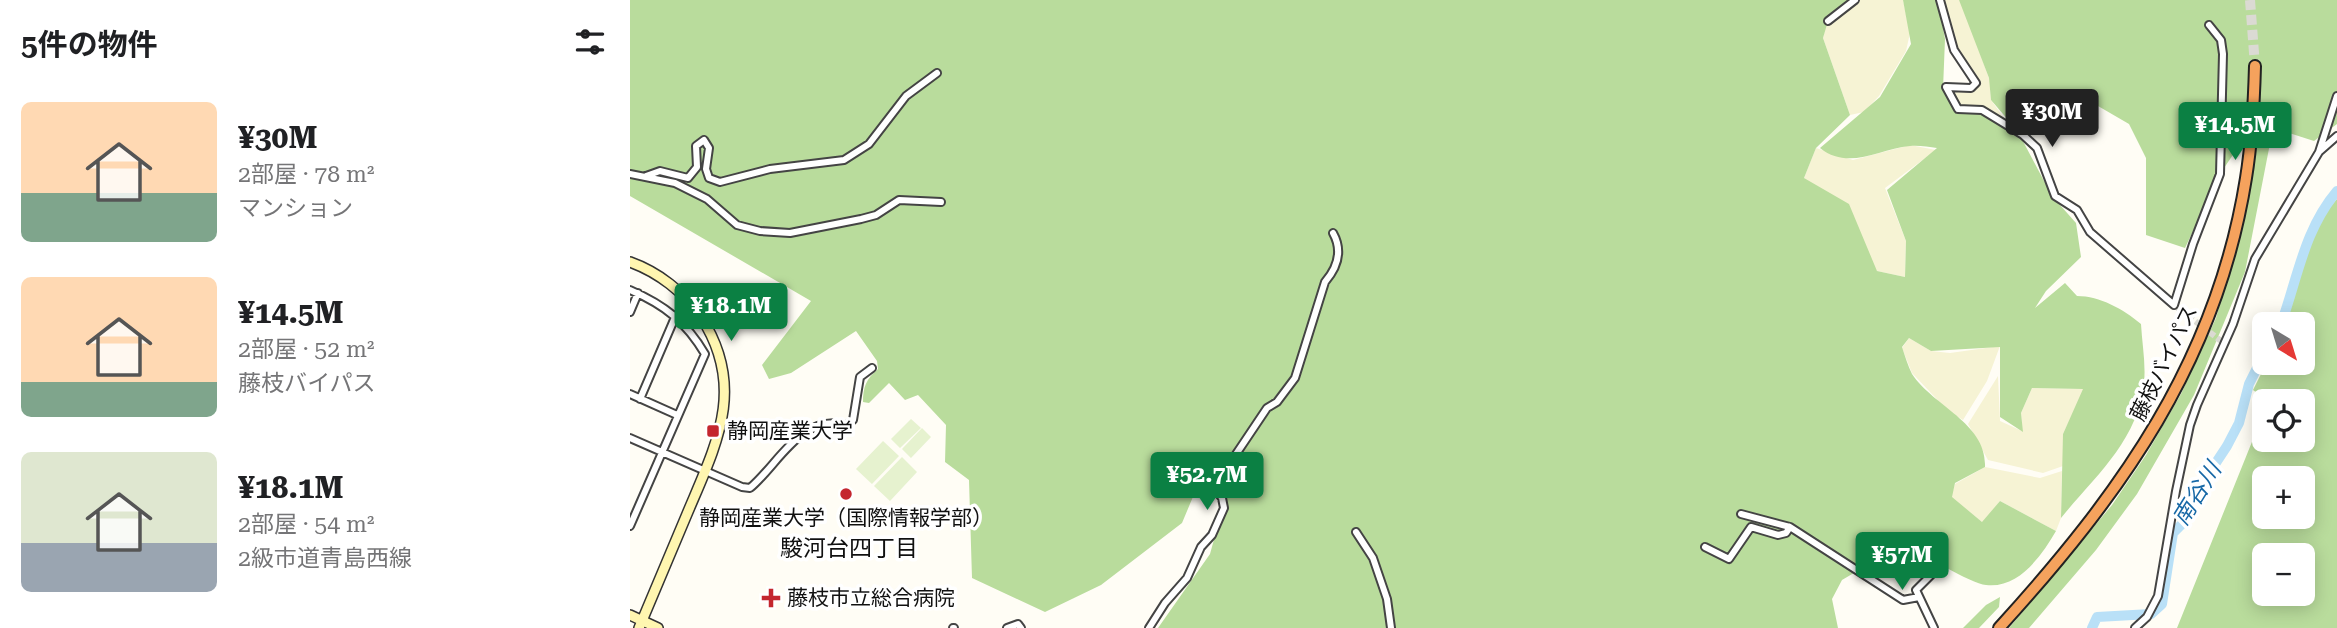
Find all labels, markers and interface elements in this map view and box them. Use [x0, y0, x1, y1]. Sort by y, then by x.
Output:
icon: filters [571, 23, 609, 61]
text: 5件の物件 [21, 27, 158, 62]
pin: ¥30M [2011, 90, 2093, 149]
text: ¥30M [2022, 98, 2082, 125]
pin: ¥14.5M [2178, 102, 2292, 162]
text: ¥14.5M [2195, 111, 2275, 138]
text: ¥30M [238, 120, 317, 155]
icon: home [77, 130, 161, 214]
text: 2部屋 · 78 m² [238, 161, 374, 188]
text: マンション [238, 195, 353, 222]
pin: ¥18.1M [674, 284, 788, 343]
text: ¥18.1M [691, 292, 771, 319]
text: ¥14.5M [238, 295, 344, 330]
street label: 藤枝バイパス [2126, 301, 2202, 425]
icon: home [77, 305, 161, 389]
north arrow [2252, 312, 2315, 374]
map controls [2252, 312, 2315, 606]
text: 2部屋 · 52 m² [238, 336, 374, 363]
text: 藤枝バイパス [238, 370, 376, 397]
button: locate [2252, 389, 2315, 452]
place label: 静岡産業大学 [727, 419, 853, 443]
marker: 静岡産業大学 [705, 423, 721, 439]
pin: ¥52.7M [1150, 452, 1264, 512]
water label: 南谷川 [2167, 455, 2228, 530]
text: ¥52.7M [1167, 461, 1247, 488]
button: + [2252, 466, 2315, 529]
text: ¥18.1M [238, 470, 344, 505]
icon: home [77, 480, 161, 564]
marker: 静岡産業大学（国際情報学部） [838, 486, 854, 502]
place label: 静岡産業大学（国際情報学部） [699, 506, 993, 530]
text: 2部屋 · 54 m² [238, 511, 374, 538]
pin: ¥57M [1861, 532, 1943, 592]
district label: 駿河台四丁目 [780, 535, 918, 562]
text: ¥57M [1872, 541, 1932, 568]
button: − [2252, 543, 2315, 606]
text: 2級市道青島西線 [238, 545, 412, 572]
place label: 藤枝市立総合病院 [787, 586, 955, 610]
marker: 藤枝市立総合病院 [761, 588, 781, 608]

